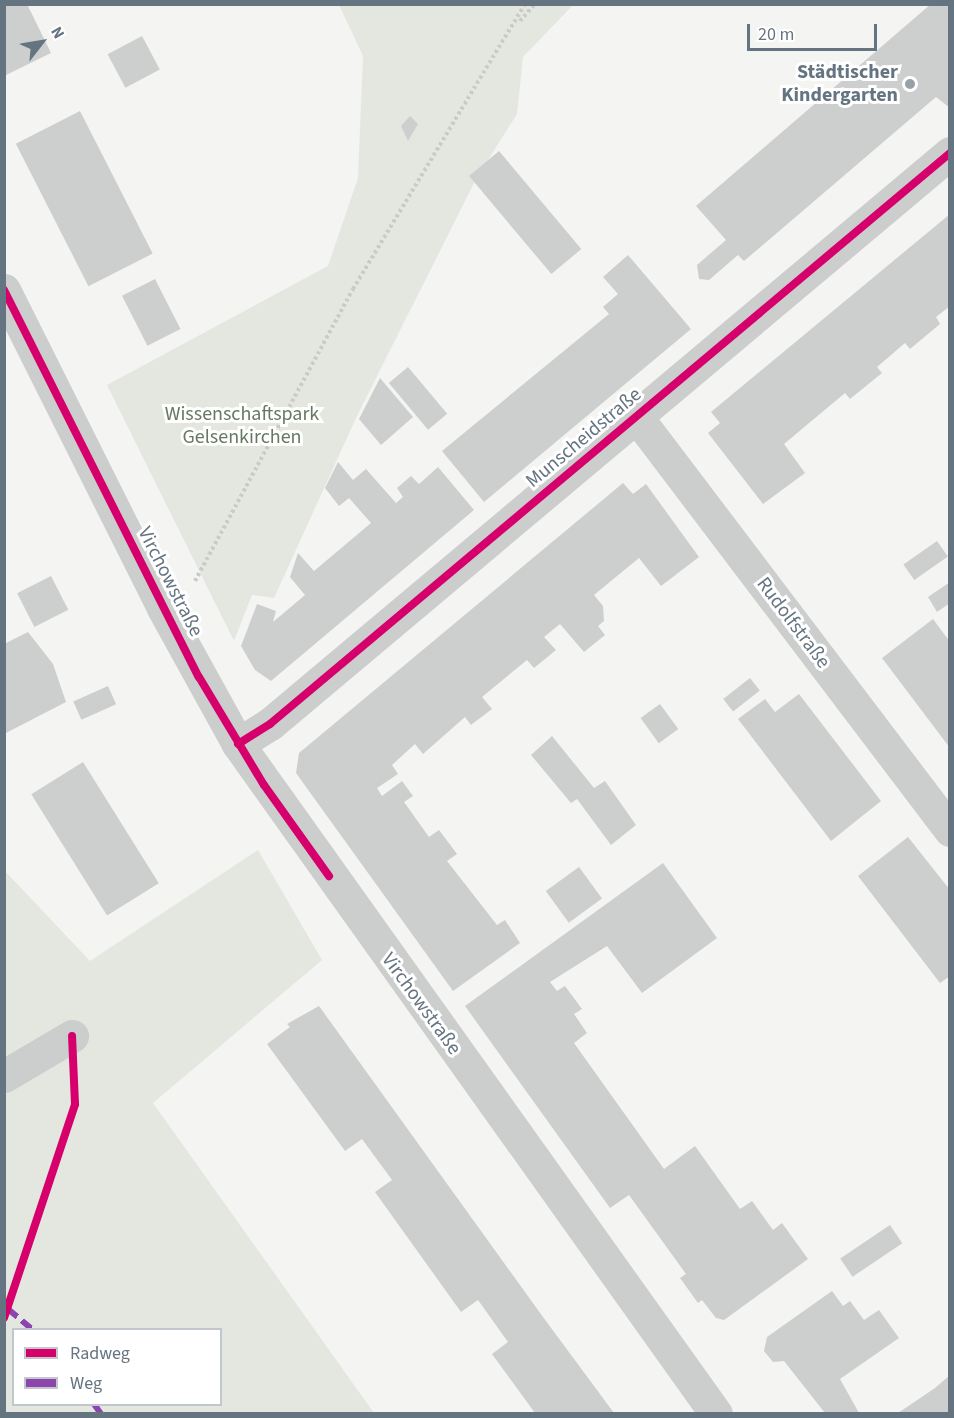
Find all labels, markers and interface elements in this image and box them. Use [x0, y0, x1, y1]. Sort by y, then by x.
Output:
north arrow [12, 12, 72, 72]
scale bar [750, 12, 880, 50]
text: N [45, 22, 70, 43]
text: 20 m [758, 22, 794, 47]
place label: Städtischer Kindergarten [781, 60, 898, 107]
marker: Städtischer Kindergarten [903, 77, 917, 91]
street label: Munscheidstraße [521, 383, 647, 493]
park label: Wissenschaftspark Gelsenkirchen [165, 403, 319, 450]
street label: Virchowstraße [132, 523, 208, 641]
street label: Rudolfstraße [751, 573, 835, 673]
street label: Virchowstraße [376, 948, 466, 1060]
legend [12, 1328, 222, 1406]
text: Radweg [70, 1341, 130, 1366]
text: Weg [70, 1371, 102, 1396]

